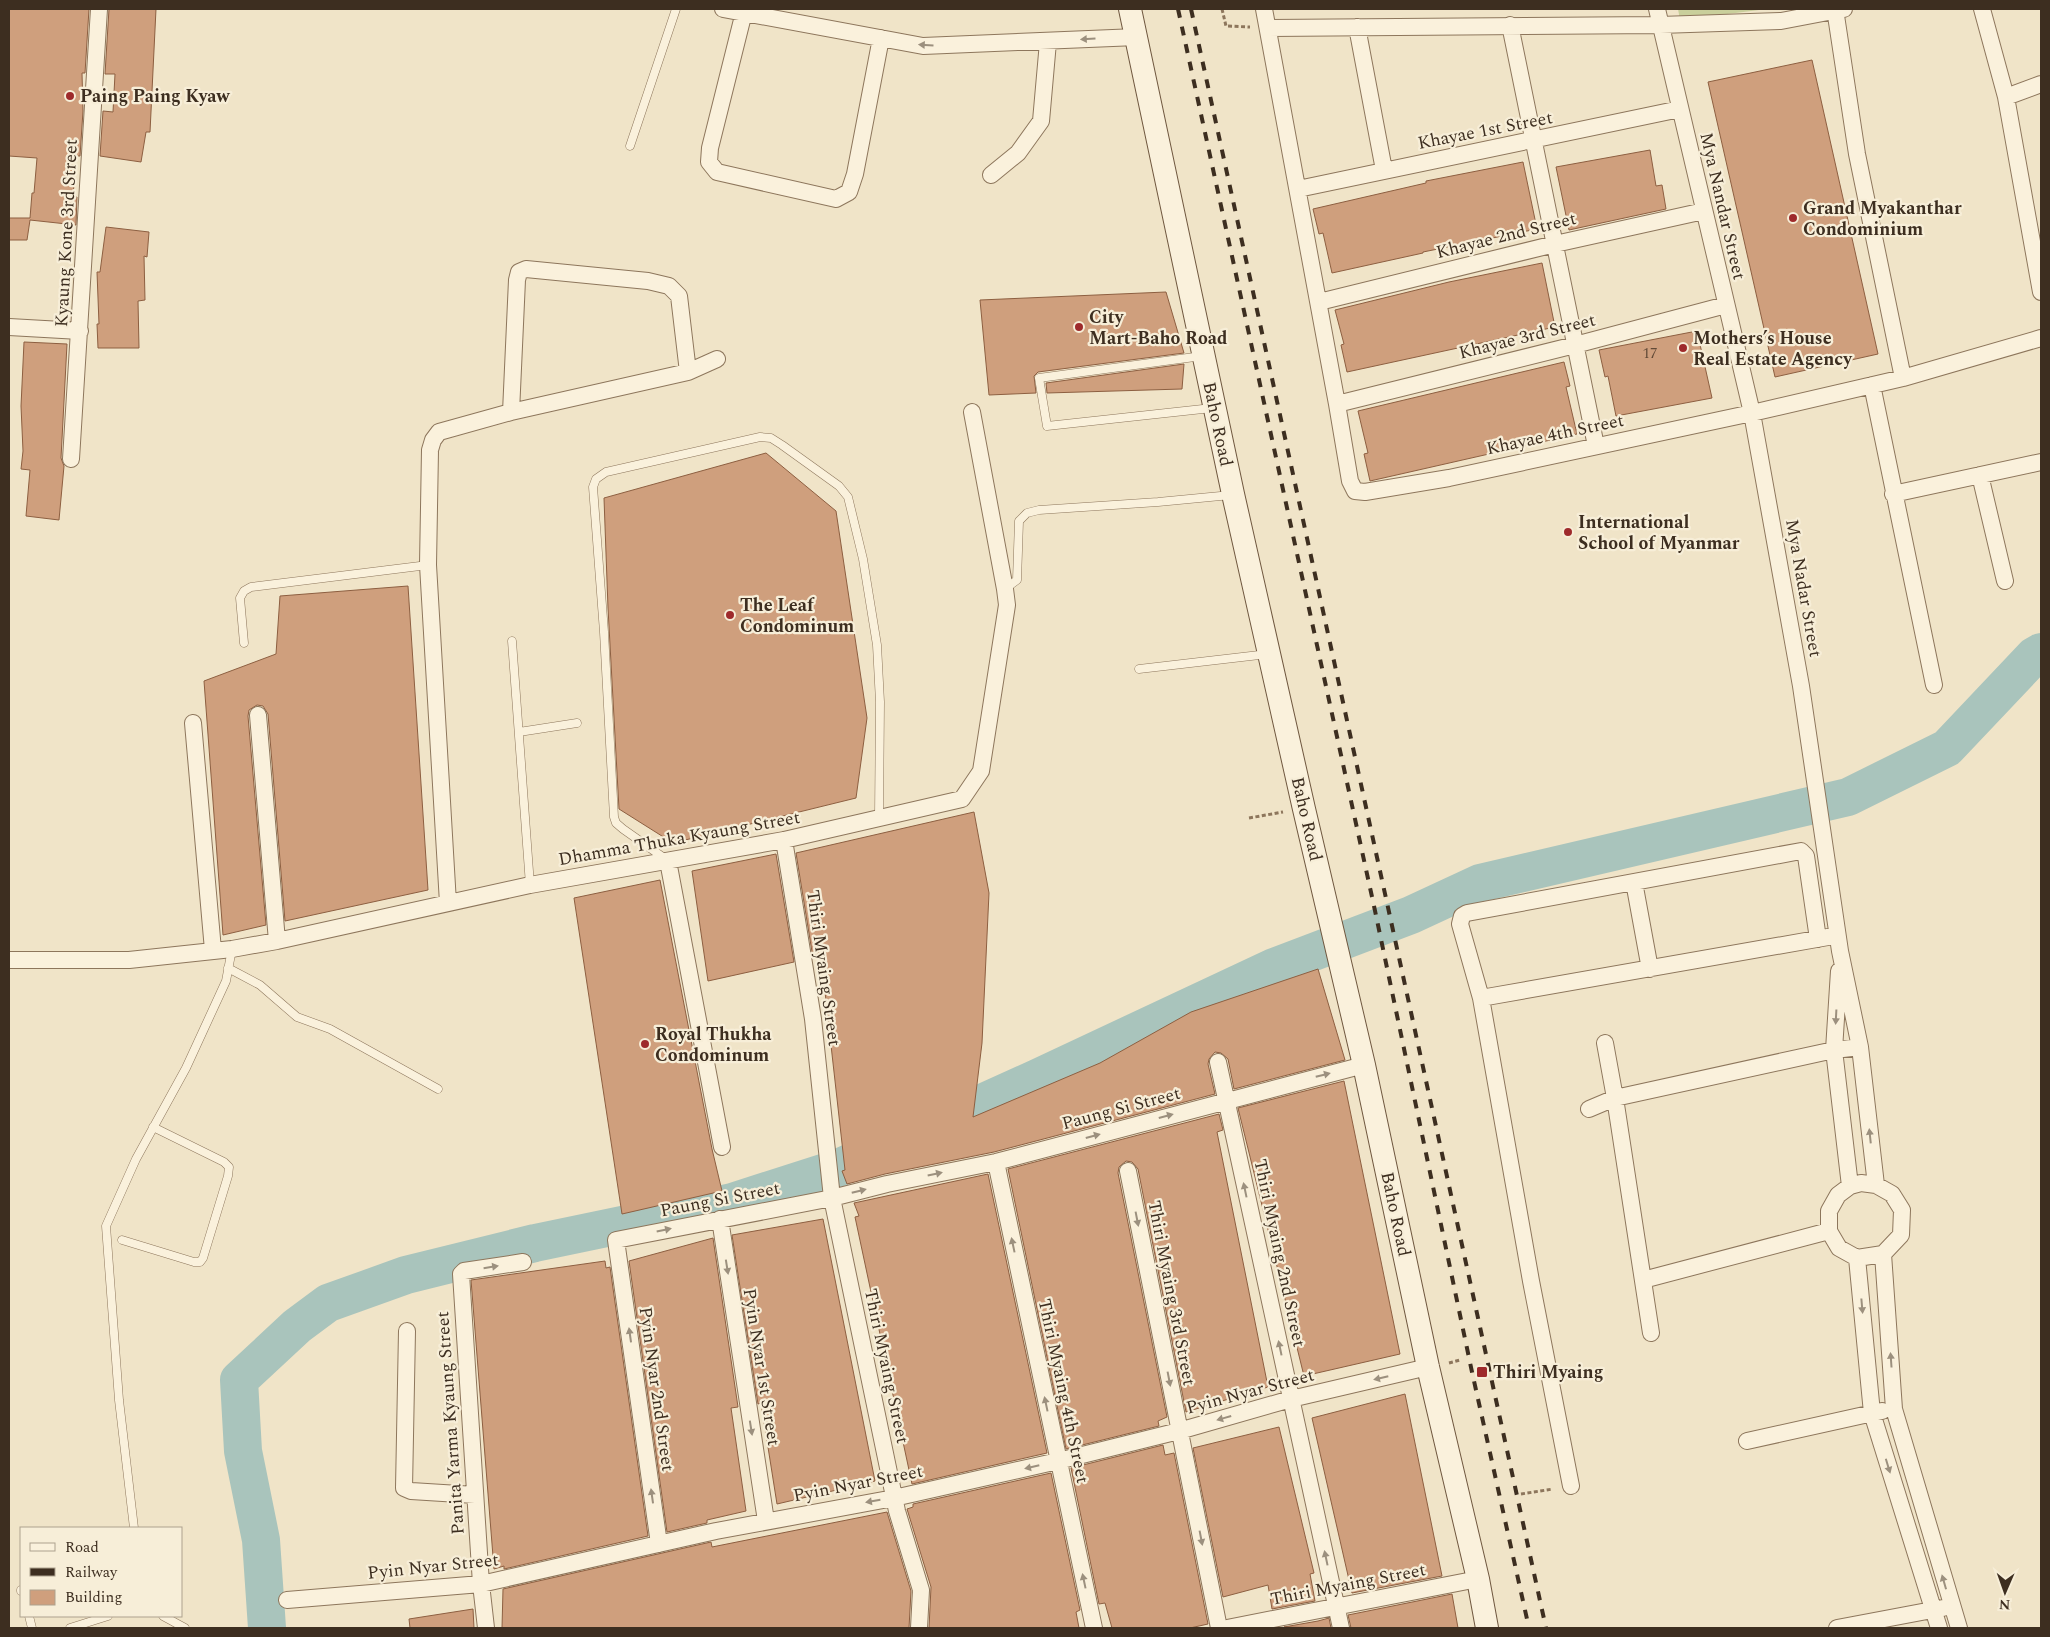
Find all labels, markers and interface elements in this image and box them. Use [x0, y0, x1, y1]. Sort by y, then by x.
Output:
one-way arrow [1080, 36, 1096, 44]
one-way arrow [917, 41, 933, 49]
place label: Paing Paing Kyaw [80, 83, 231, 110]
marker: Paing Paing Kyaw [64, 90, 76, 102]
street label: Khayae 1st Street [1415, 104, 1555, 157]
street label: Mya Nandar Street [1692, 130, 1753, 282]
street label: Kyaung Kone 3rd Street [48, 138, 85, 328]
place label: Grand Myakanthar Condominium [1803, 195, 1962, 243]
street label: Khayae 2nd Street [1433, 205, 1579, 266]
marker: Grand Myakanthar Condominium [1787, 212, 1799, 224]
place label: City Mart-Baho Road [1089, 304, 1228, 352]
street label: Khayae 3rd Street [1456, 306, 1598, 367]
marker: City Mart-Baho Road [1073, 321, 1085, 333]
place label: Mothers’s House Real Estate Agency [1693, 325, 1853, 373]
house number: 17 [1642, 342, 1658, 365]
marker: Mothers’s House Real Estate Agency [1677, 342, 1689, 354]
street label: Baho Road [1195, 379, 1240, 469]
street label: Khayae 4th Street [1484, 407, 1626, 462]
place label: International School of Myanmar [1578, 509, 1740, 557]
street label: Mya Nadar Street [1778, 517, 1829, 659]
marker: International School of Myanmar [1562, 526, 1574, 538]
place label: The Leaf Condominum [740, 592, 854, 640]
marker: The Leaf Condominum [724, 609, 736, 621]
street label: Baho Road [1284, 774, 1329, 864]
street label: Dhamma Thuka Kyaung Street [556, 804, 802, 873]
street label: Thiri Myaing Street [799, 888, 848, 1048]
one-way arrow [1832, 1010, 1840, 1026]
place label: Royal Thukha Condominum [655, 1021, 772, 1069]
marker: Royal Thukha Condominum [639, 1038, 651, 1050]
one-way arrow [1316, 1071, 1331, 1079]
street label: Paung Si Street [1059, 1080, 1183, 1137]
one-way arrow [1159, 1112, 1174, 1120]
one-way arrow [1866, 1128, 1874, 1144]
one-way arrow [1085, 1132, 1100, 1140]
street label: Thiri Myaing 2nd Street [1246, 1157, 1313, 1350]
street label: Baho Road [1373, 1169, 1418, 1259]
one-way arrow [927, 1170, 943, 1178]
street label: Paung Si Street [658, 1175, 782, 1224]
one-way arrow [1241, 1181, 1249, 1197]
one-way arrow [852, 1187, 867, 1195]
street label: Thiri Myaing 3rd Street [1140, 1198, 1203, 1388]
one-way arrow [1133, 1212, 1141, 1227]
one-way arrow [656, 1226, 672, 1234]
one-way arrow [1009, 1238, 1017, 1253]
one-way arrow [723, 1259, 731, 1275]
one-way arrow [484, 1262, 500, 1270]
street label: Pyin Nyar 1st Street [736, 1286, 787, 1448]
street label: Thiri Myaing Street [857, 1286, 916, 1446]
street label: Thiri Myaing 4th Street [1031, 1296, 1096, 1486]
one-way arrow [1858, 1298, 1866, 1314]
street label: Pyin Nyar 2nd Street [632, 1305, 681, 1473]
street label: Panita Yarma Kyaung Street [429, 1310, 472, 1536]
one-way arrow [625, 1327, 633, 1343]
one-way arrow [1276, 1341, 1284, 1356]
one-way arrow [1886, 1352, 1894, 1368]
place label: Thiri Myaing [1493, 1359, 1603, 1386]
street label: Pyin Nyar Street [1183, 1361, 1317, 1422]
marker: Thiri Myaing [1475, 1365, 1489, 1379]
one-way arrow [1165, 1371, 1173, 1386]
one-way arrow [1374, 1374, 1389, 1382]
one-way arrow [1042, 1396, 1050, 1412]
one-way arrow [1216, 1415, 1231, 1423]
one-way arrow [748, 1420, 756, 1436]
street label: Pyin Nyar Street [791, 1458, 925, 1509]
one-way arrow [1885, 1458, 1893, 1473]
one-way arrow [1024, 1463, 1040, 1471]
one-way arrow [648, 1488, 656, 1504]
one-way arrow [865, 1498, 881, 1506]
legend [20, 1527, 182, 1617]
one-way arrow [1197, 1530, 1205, 1546]
text: Road [65, 1536, 99, 1559]
street label: Pyin Nyar Street [366, 1546, 500, 1587]
one-way arrow [1322, 1551, 1330, 1566]
street label: Thiri Myaing Street [1268, 1556, 1428, 1613]
text: Railway [65, 1561, 118, 1584]
north arrow [1980, 1567, 2030, 1617]
one-way arrow [1079, 1572, 1087, 1588]
one-way arrow [1939, 1574, 1947, 1589]
text: Building [65, 1586, 122, 1609]
text: N [1998, 1594, 2011, 1615]

